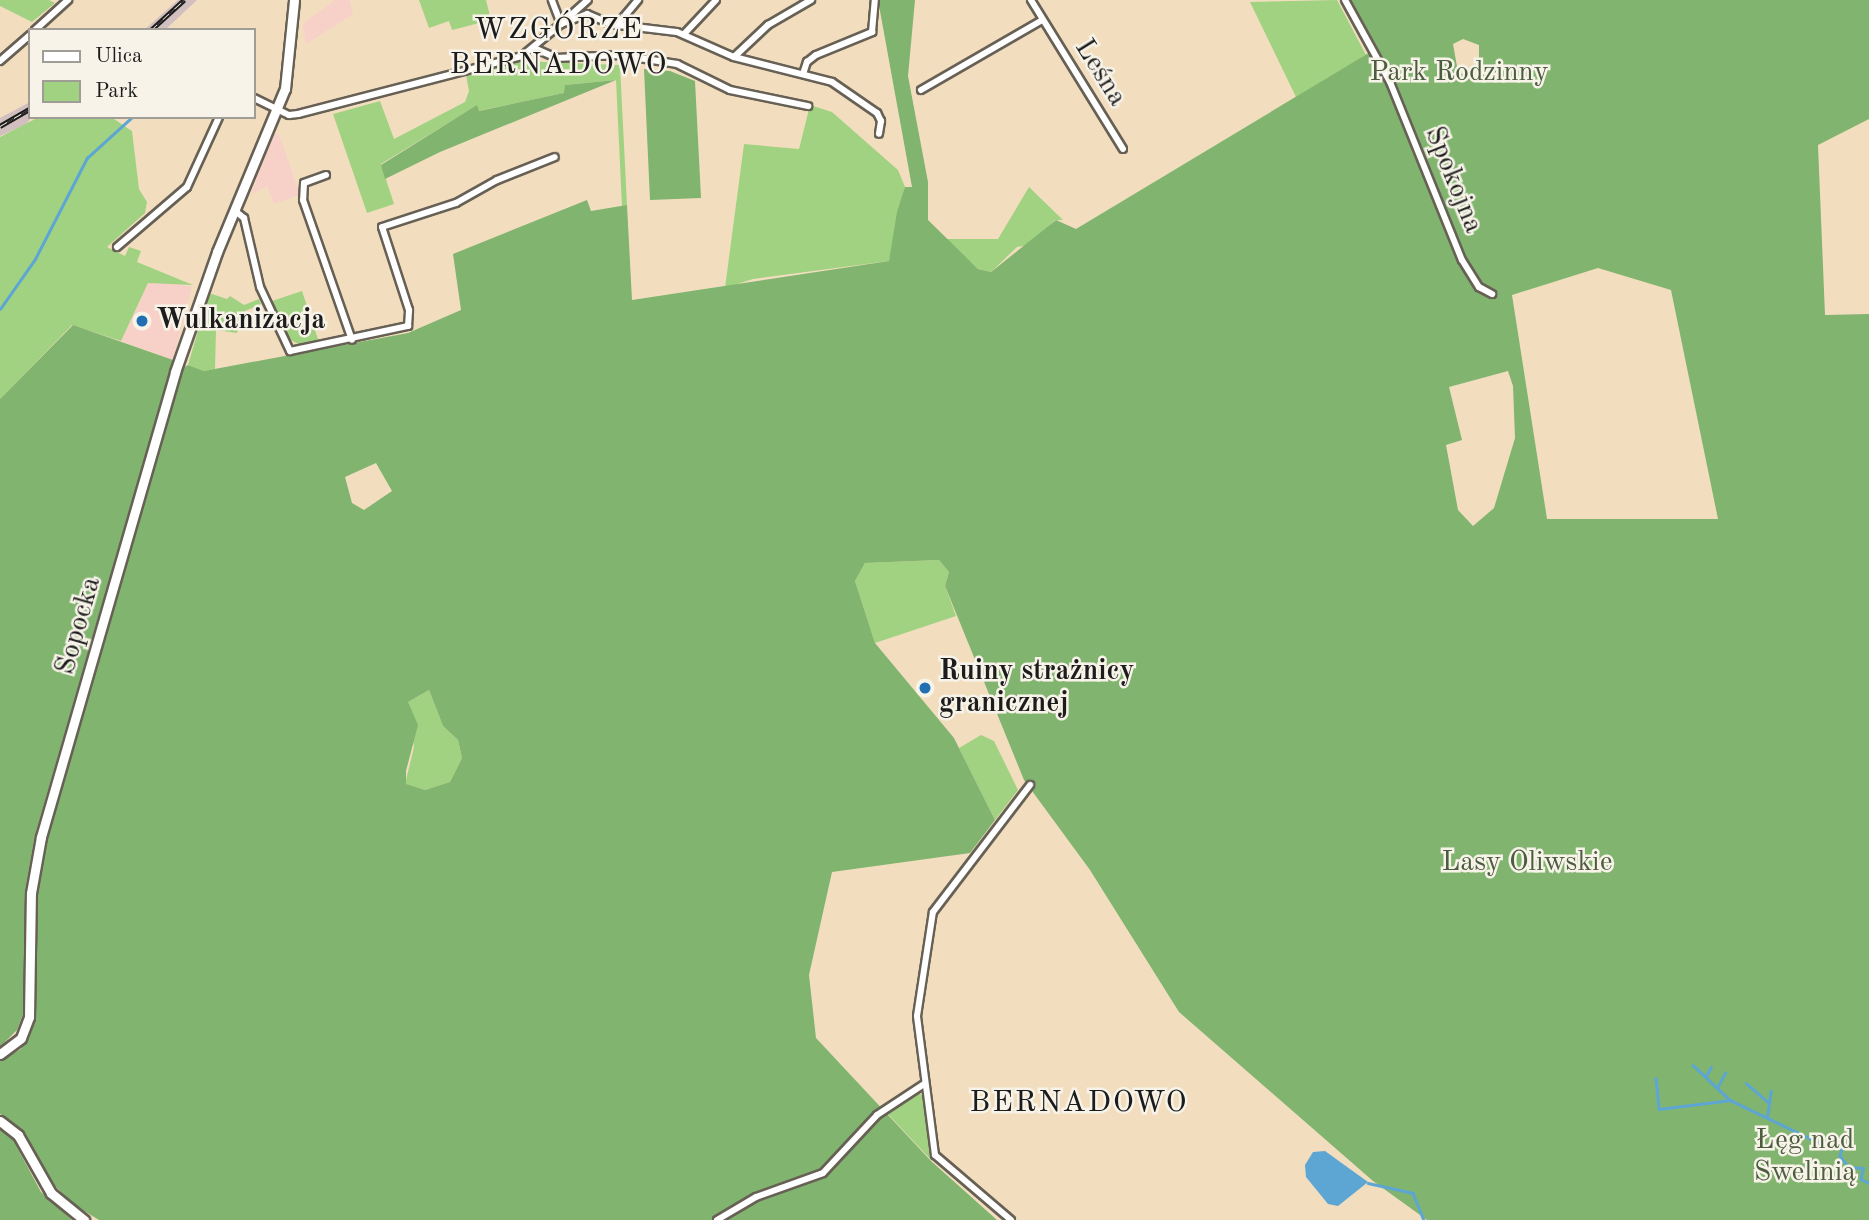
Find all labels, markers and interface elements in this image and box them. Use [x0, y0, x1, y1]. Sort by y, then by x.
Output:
district label: WZGÓRZE BERNADOWO [451, 12, 667, 82]
legend [28, 28, 256, 119]
street label: Leśna [1066, 33, 1134, 113]
text: Ulica [95, 46, 142, 67]
park label: Park Rodzinny [1369, 56, 1549, 90]
text: Park [95, 81, 138, 102]
street label: Spokojna [1416, 122, 1490, 238]
place label: Wulkanizacja [156, 304, 325, 338]
marker: Wulkanizacja [134, 313, 150, 329]
street label: Sopocka [49, 573, 109, 679]
place label: Ruiny strażnicy granicznej [939, 655, 1134, 721]
marker: Ruiny strażnicy granicznej [917, 680, 933, 696]
park label: Lasy Oliwskie [1441, 846, 1613, 880]
district label: BERNADOWO [971, 1085, 1187, 1121]
park label: Łęg nad Swelinią [1754, 1124, 1856, 1190]

